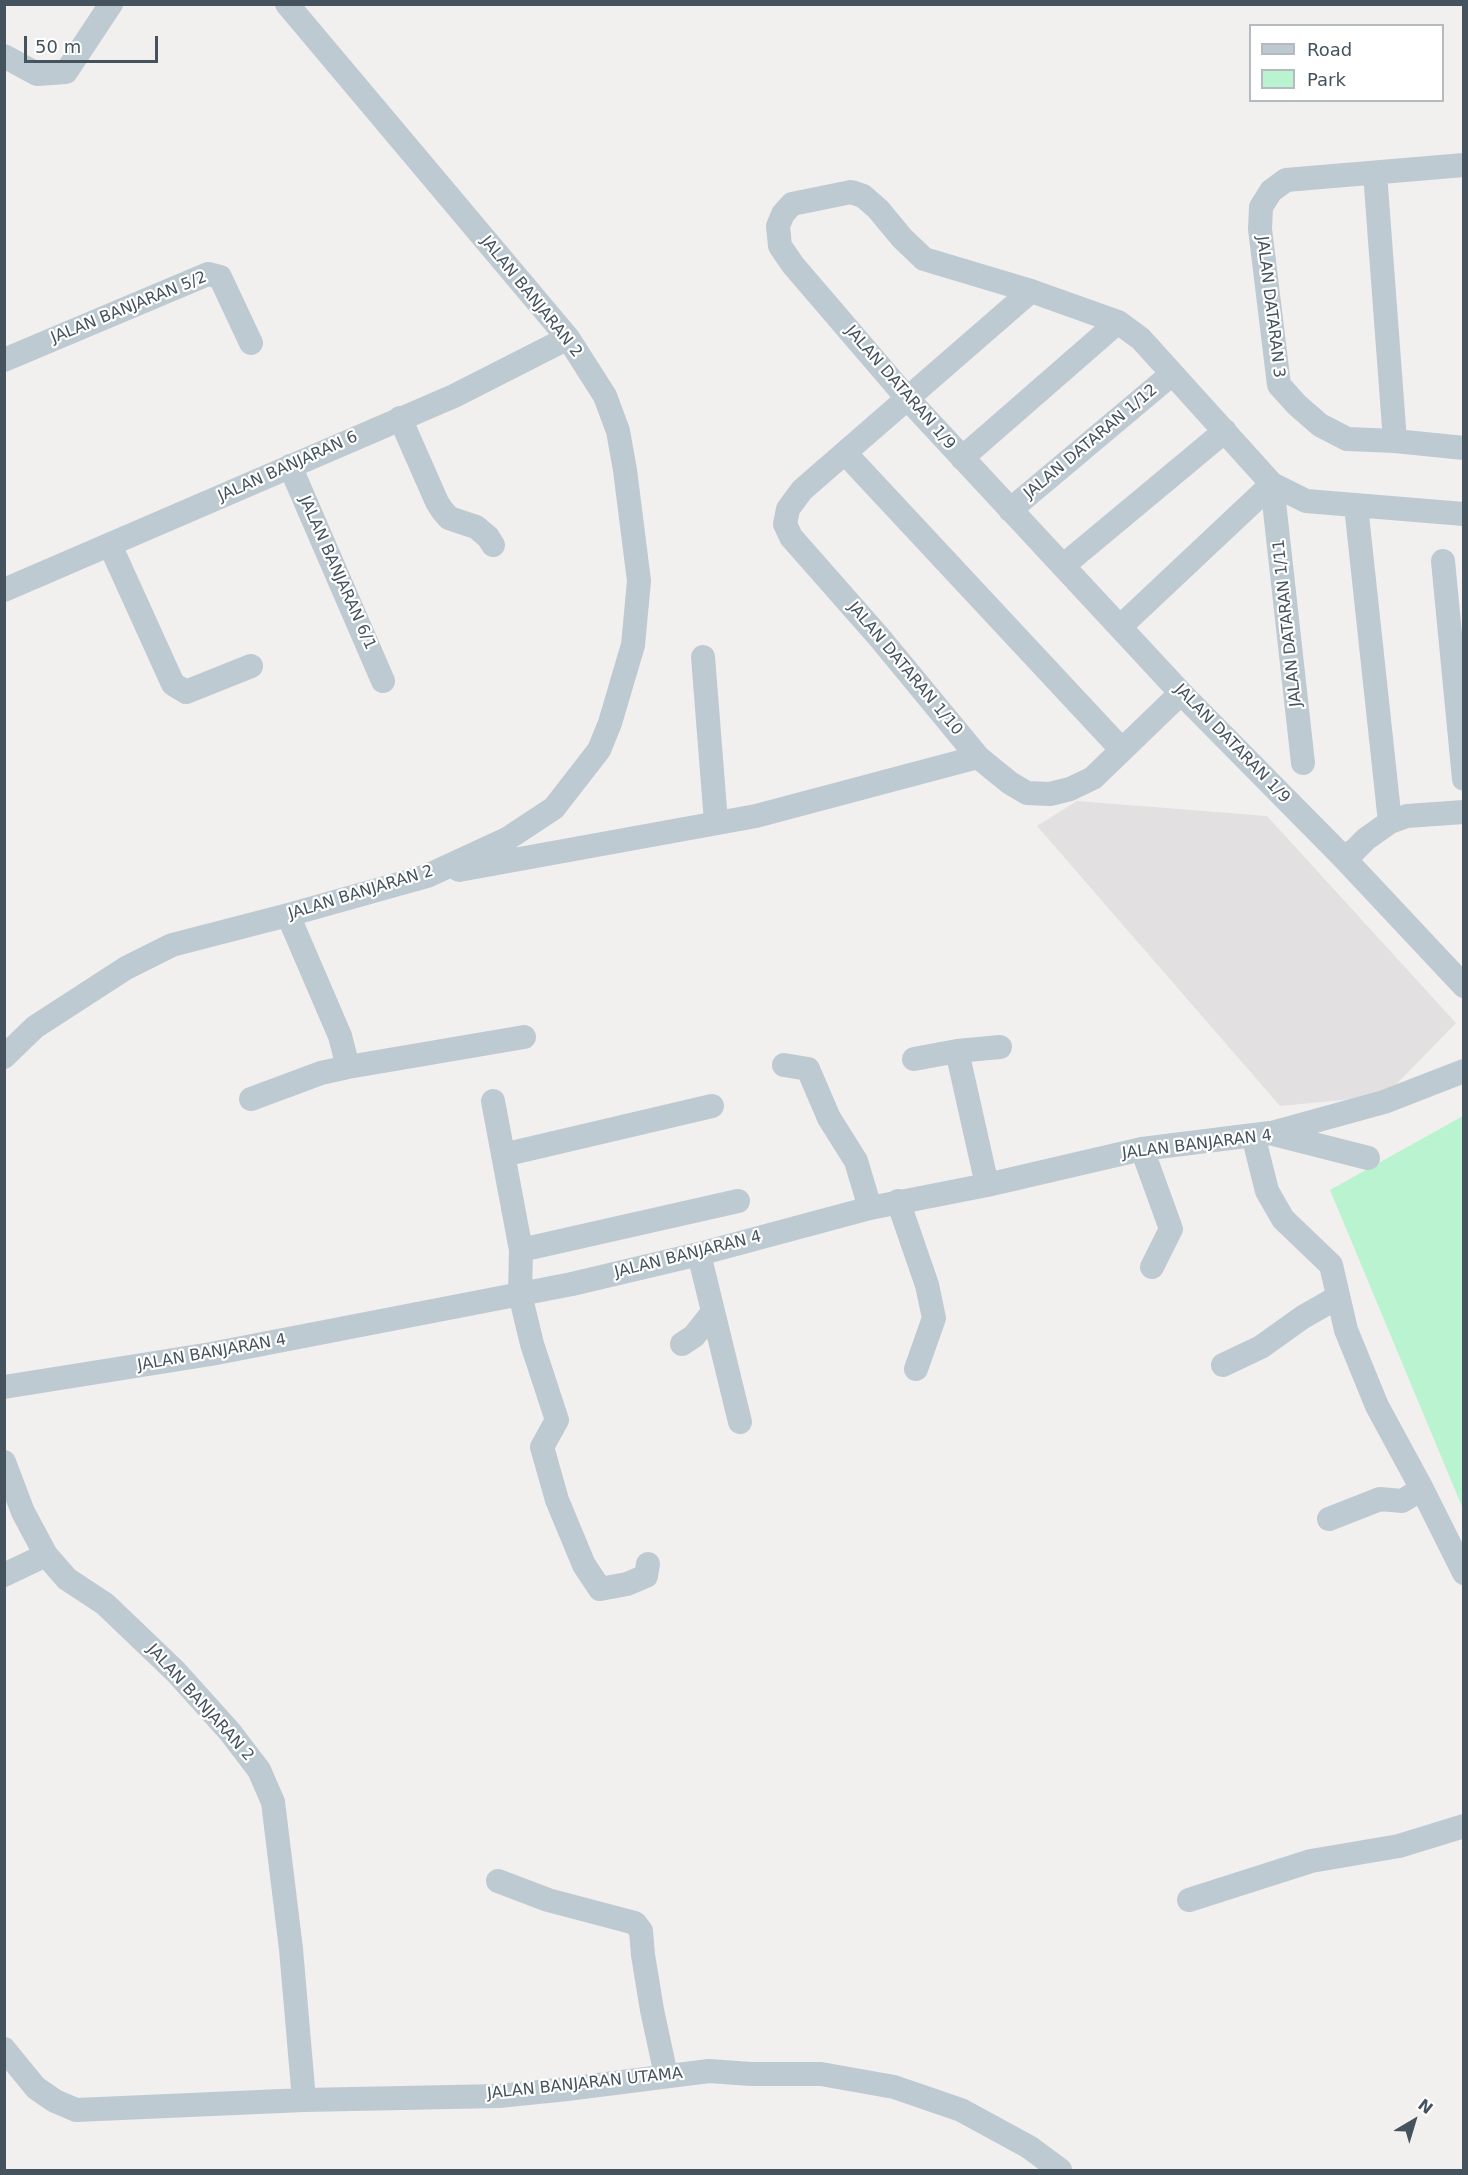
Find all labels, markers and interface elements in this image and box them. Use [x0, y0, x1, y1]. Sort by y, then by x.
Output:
scale bar [27, 24, 160, 62]
legend [1249, 24, 1444, 102]
text: 50 m [35, 36, 81, 57]
text: Road [1307, 39, 1352, 60]
text: Park [1307, 69, 1346, 90]
street label: JALAN BANJARAN 2 [476, 232, 586, 362]
street label: JALAN DATARAN 3 [1252, 235, 1288, 379]
street label: JALAN BANJARAN 5/2 [48, 268, 210, 348]
street label: JALAN DATARAN 1/9 [841, 322, 959, 454]
street label: JALAN DATARAN 1/12 [1020, 381, 1162, 503]
street label: JALAN BANJARAN 6 [215, 428, 361, 506]
street label: JALAN BANJARAN 6/1 [294, 493, 380, 653]
street label: JALAN DATARAN 1/11 [1270, 538, 1306, 708]
street label: JALAN DATARAN 1/10 [844, 598, 966, 740]
street label: JALAN DATARAN 1/9 [1170, 680, 1294, 808]
street label: JALAN BANJARAN 2 [286, 862, 436, 924]
street label: JALAN BANJARAN 4 [1121, 1126, 1273, 1164]
street label: JALAN BANJARAN 4 [613, 1227, 763, 1283]
street label: JALAN BANJARAN 4 [136, 1330, 288, 1376]
street label: JALAN BANJARAN 2 [142, 1641, 258, 1765]
street label: JALAN BANJARAN UTAMA [486, 2064, 684, 2104]
north arrow [1384, 2091, 1444, 2151]
text: N [1414, 2095, 1437, 2118]

